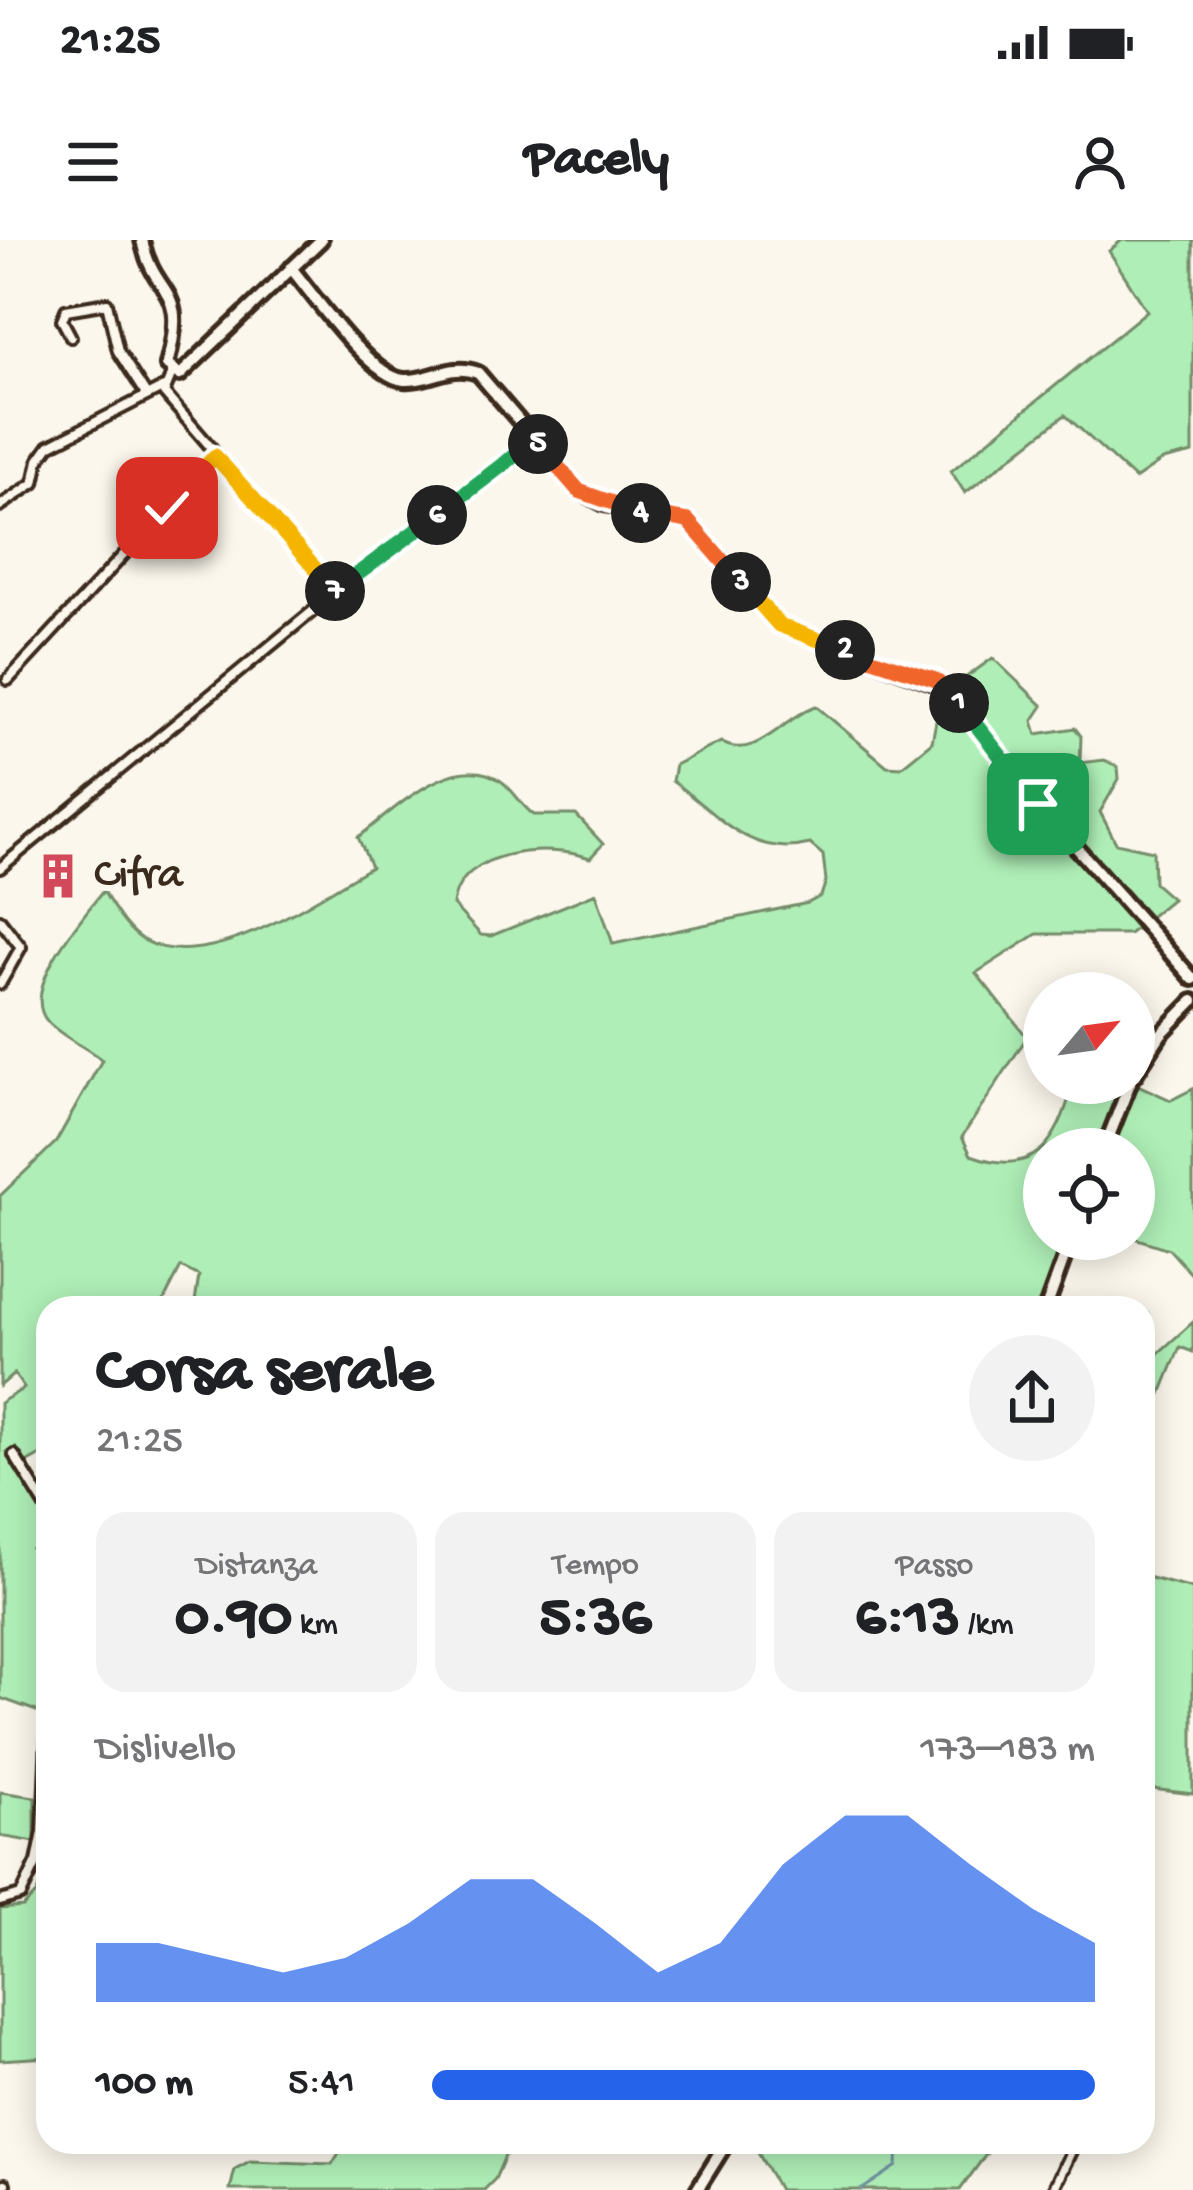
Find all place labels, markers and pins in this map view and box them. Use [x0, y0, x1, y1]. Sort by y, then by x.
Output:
pin: 5 [508, 414, 568, 474]
pin [116, 457, 218, 559]
pin: 4 [611, 483, 671, 543]
pin: 6 [407, 485, 467, 545]
pin: 3 [711, 552, 771, 612]
pin: 7 [305, 561, 365, 621]
pin: 2 [815, 620, 875, 680]
pin: 1 [929, 673, 989, 733]
pin [987, 753, 1089, 855]
place label: Cifra [94, 850, 185, 903]
building icon: Cifra [33, 851, 83, 901]

